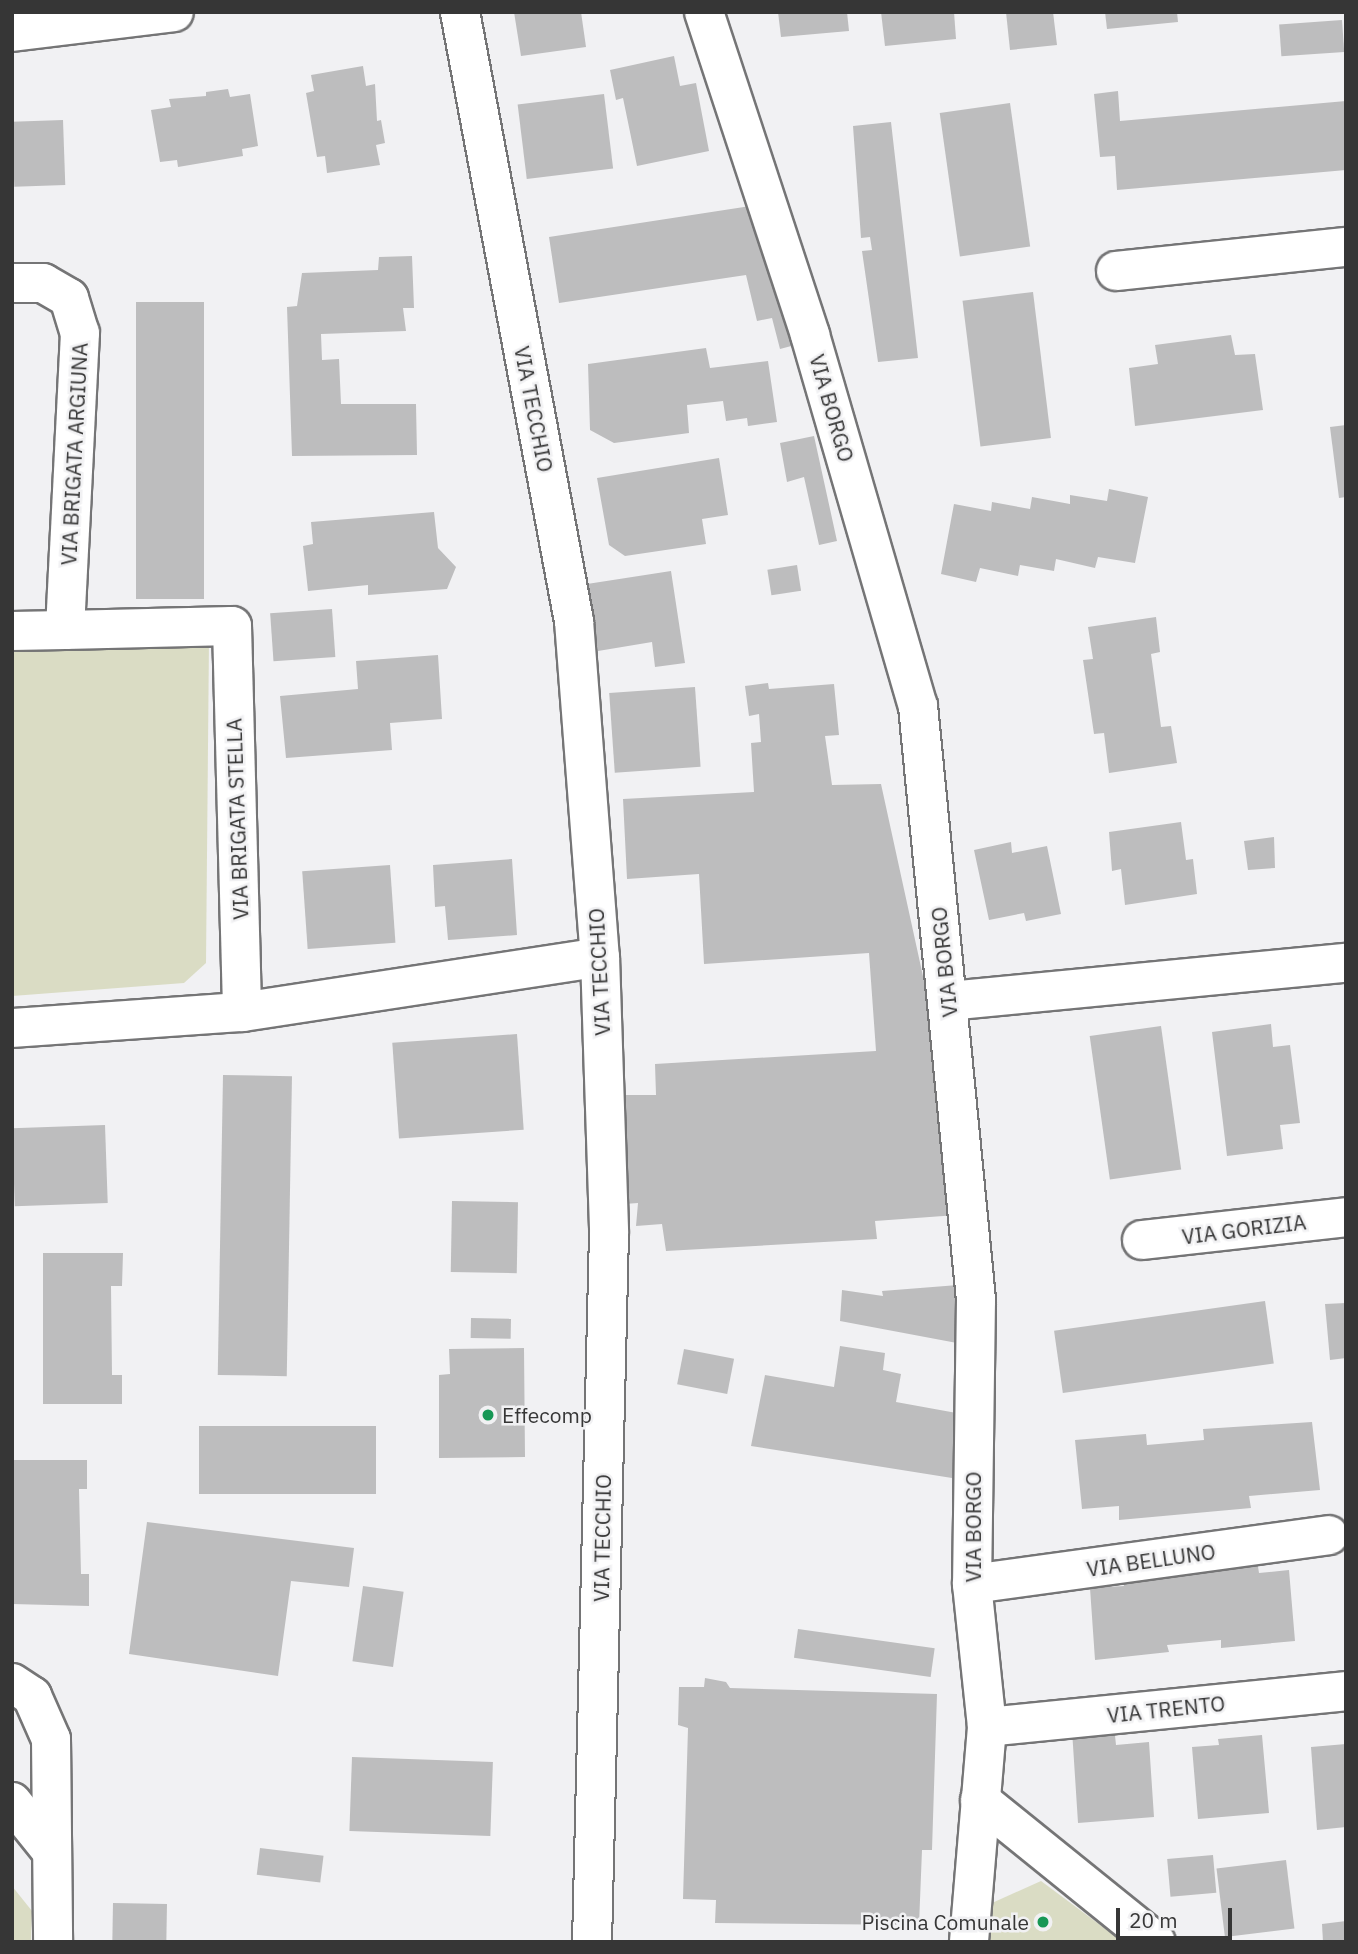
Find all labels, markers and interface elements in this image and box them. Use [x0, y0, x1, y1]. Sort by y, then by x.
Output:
street label: VIA BRIGATA ARGIUNA [56, 342, 92, 566]
street label: VIA TECCHIO [509, 344, 559, 474]
street label: VIA BORGO [805, 351, 859, 465]
street label: VIA BRIGATA STELLA [221, 718, 253, 920]
street label: VIA BORGO [926, 906, 962, 1018]
street label: VIA TECCHIO [583, 908, 615, 1036]
street label: VIA GORIZIA [1180, 1209, 1308, 1249]
place label: Effecomp [502, 1402, 592, 1428]
marker: Effecomp [480, 1407, 496, 1423]
street label: VIA BORGO [960, 1472, 986, 1582]
street label: VIA TECCHIO [588, 1474, 616, 1602]
street label: VIA BELLUNO [1085, 1538, 1217, 1582]
street label: VIA TRENTO [1106, 1690, 1226, 1728]
scale bar [1120, 1895, 1236, 1939]
text: 20 m [1129, 1906, 1178, 1934]
place label: Piscina Comunale [861, 1909, 1029, 1935]
marker: Piscina Comunale [1035, 1914, 1051, 1930]

